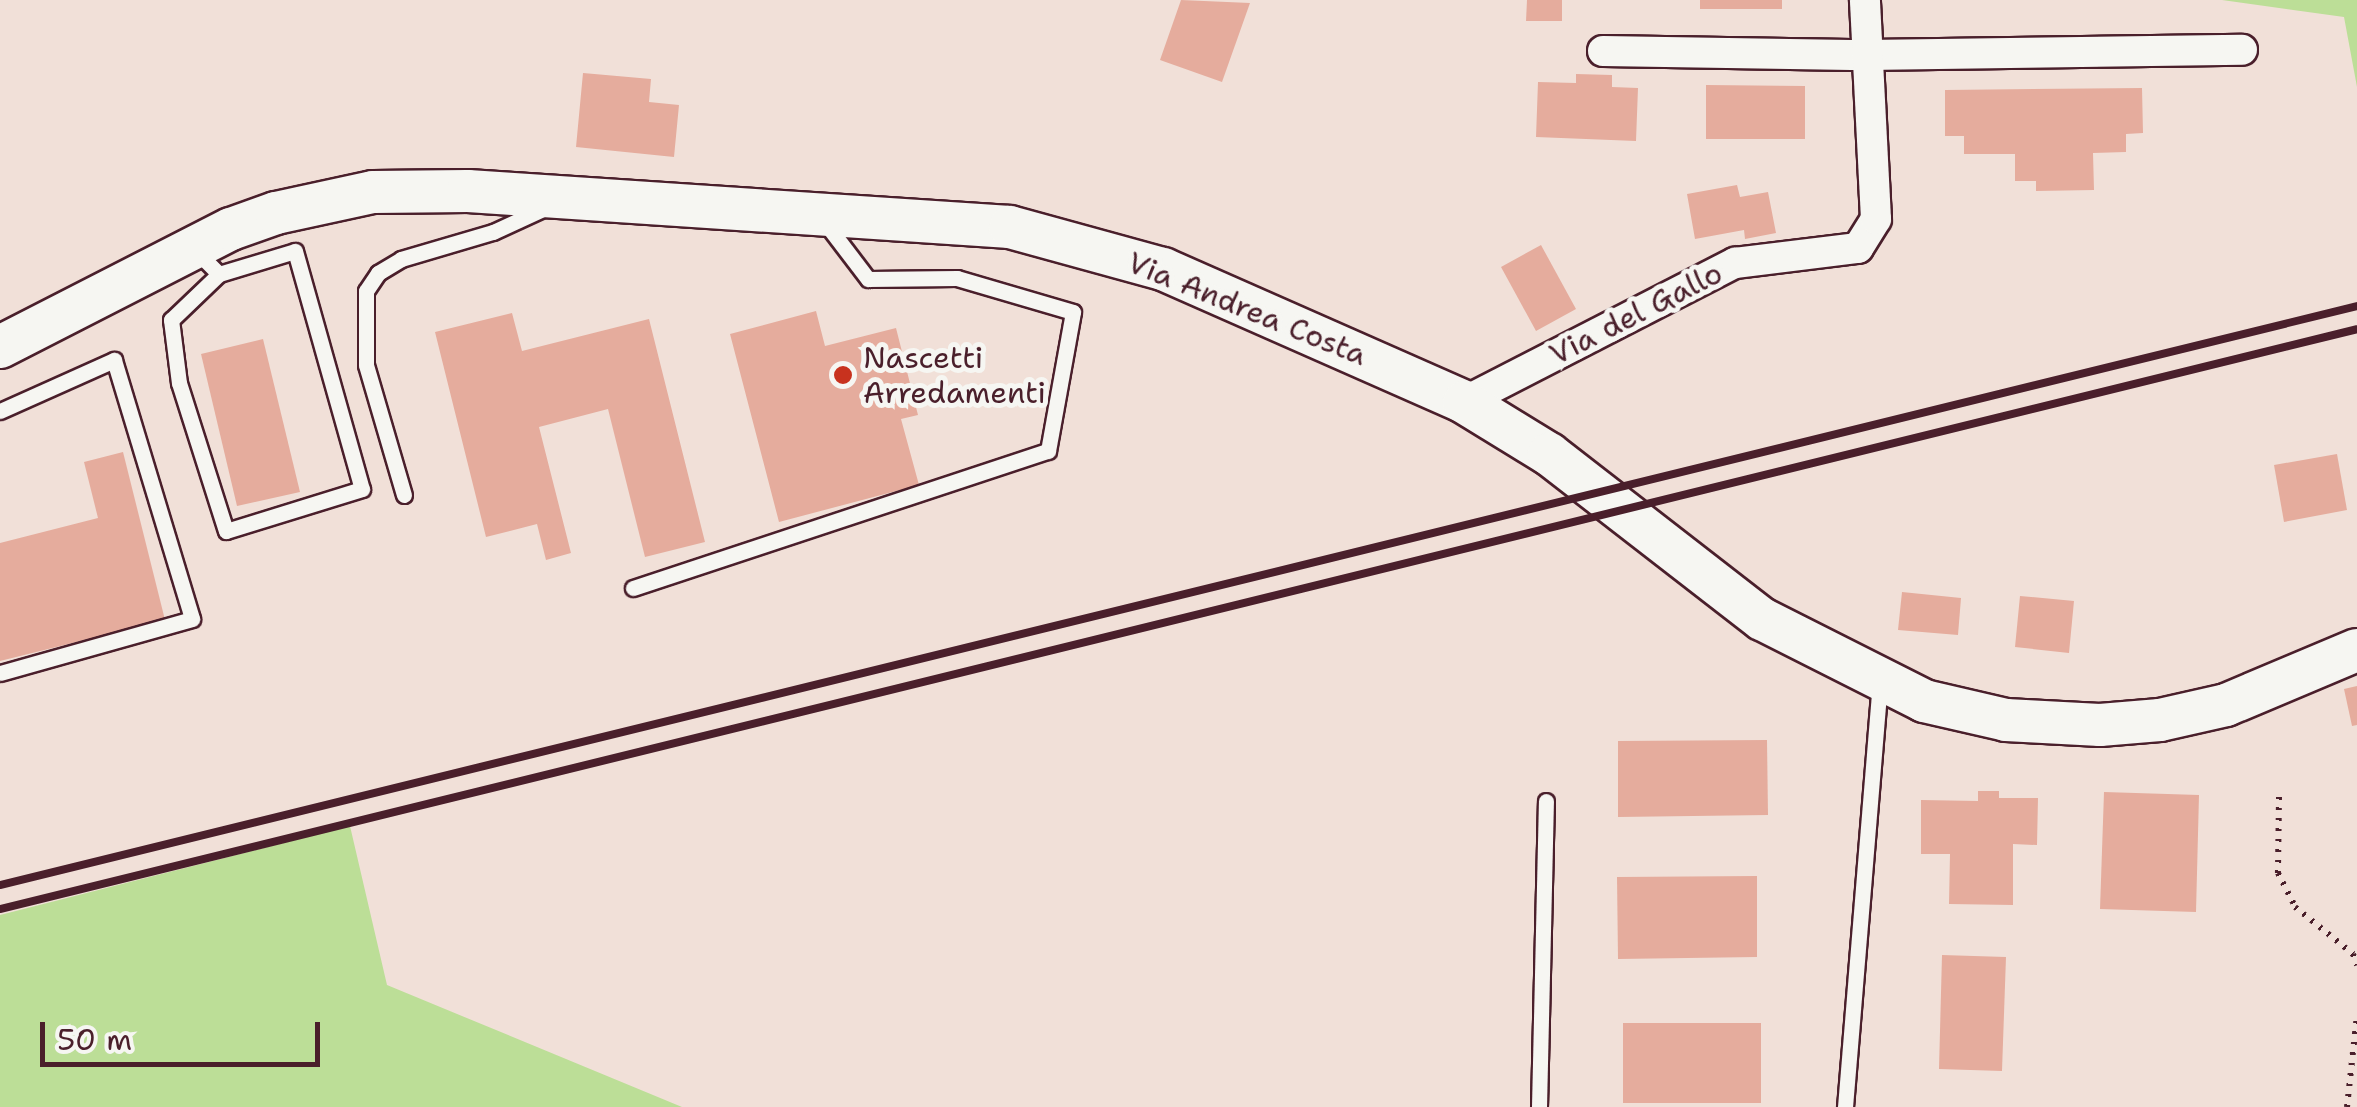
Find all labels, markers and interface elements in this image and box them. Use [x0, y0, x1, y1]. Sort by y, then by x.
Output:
street label: Via Andrea Costa [1122, 245, 1372, 373]
street label: Via del Gallo [1544, 255, 1728, 373]
place label: Nascetti Arredamenti [863, 340, 1046, 410]
marker: Nascetti Arredamenti [832, 364, 854, 386]
scale bar [45, 1002, 325, 1064]
text: 50 m [57, 1019, 132, 1060]

